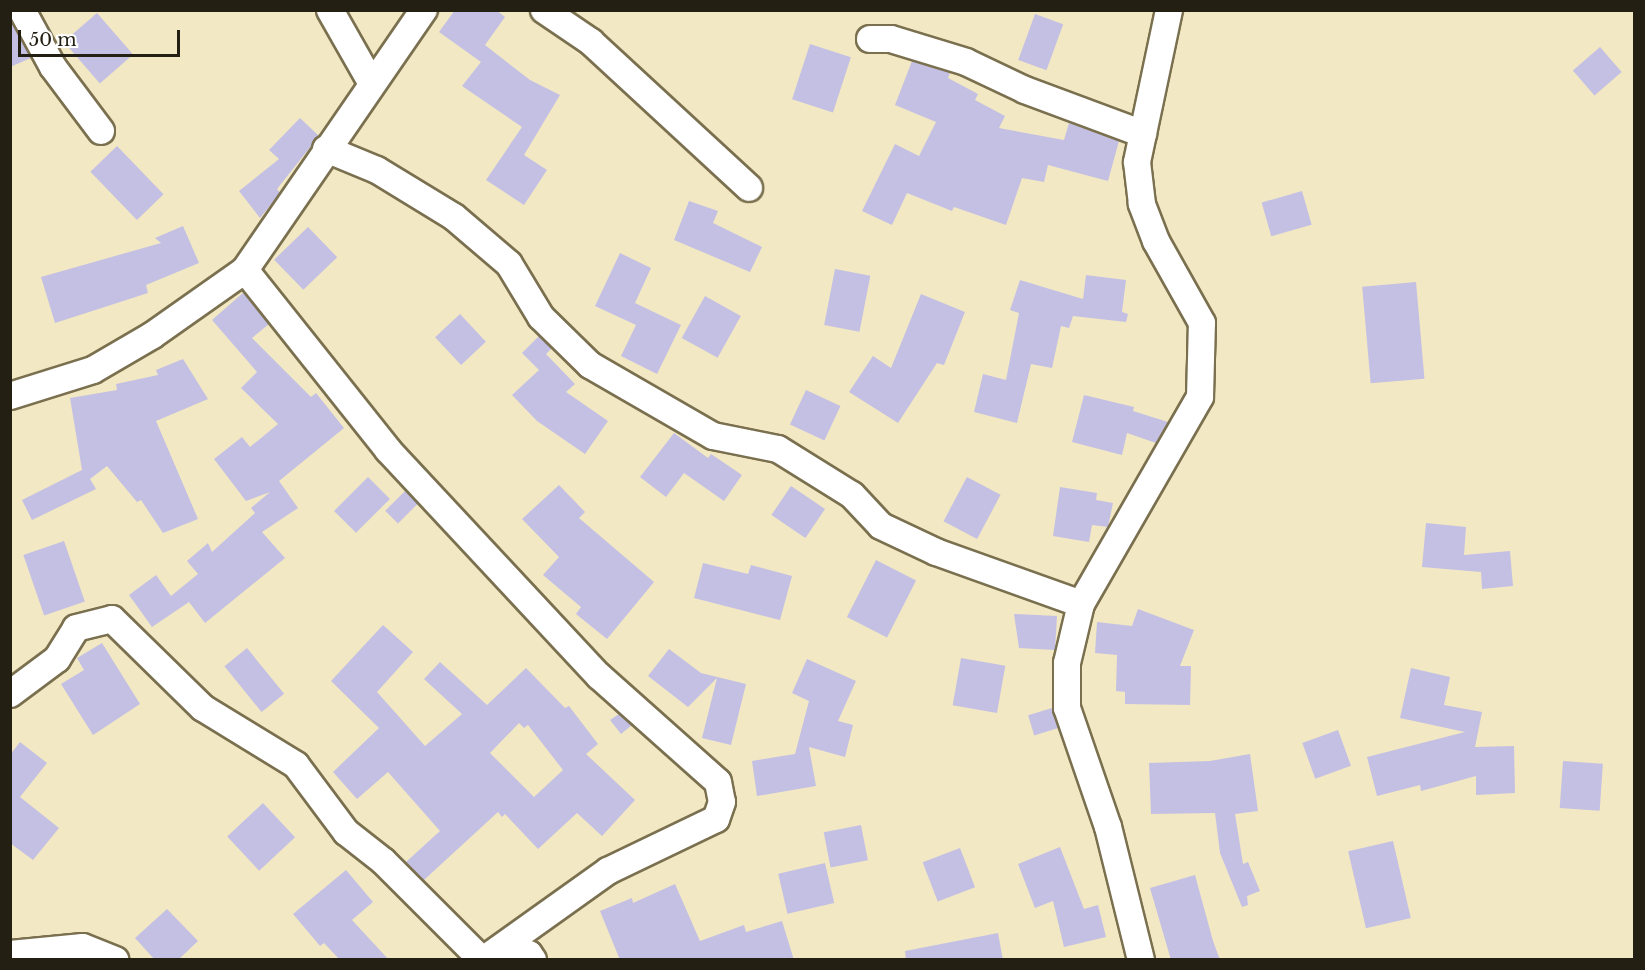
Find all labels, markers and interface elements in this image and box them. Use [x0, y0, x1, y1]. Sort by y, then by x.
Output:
scale bar [21, 18, 183, 56]
text: 50 m [29, 29, 77, 51]

